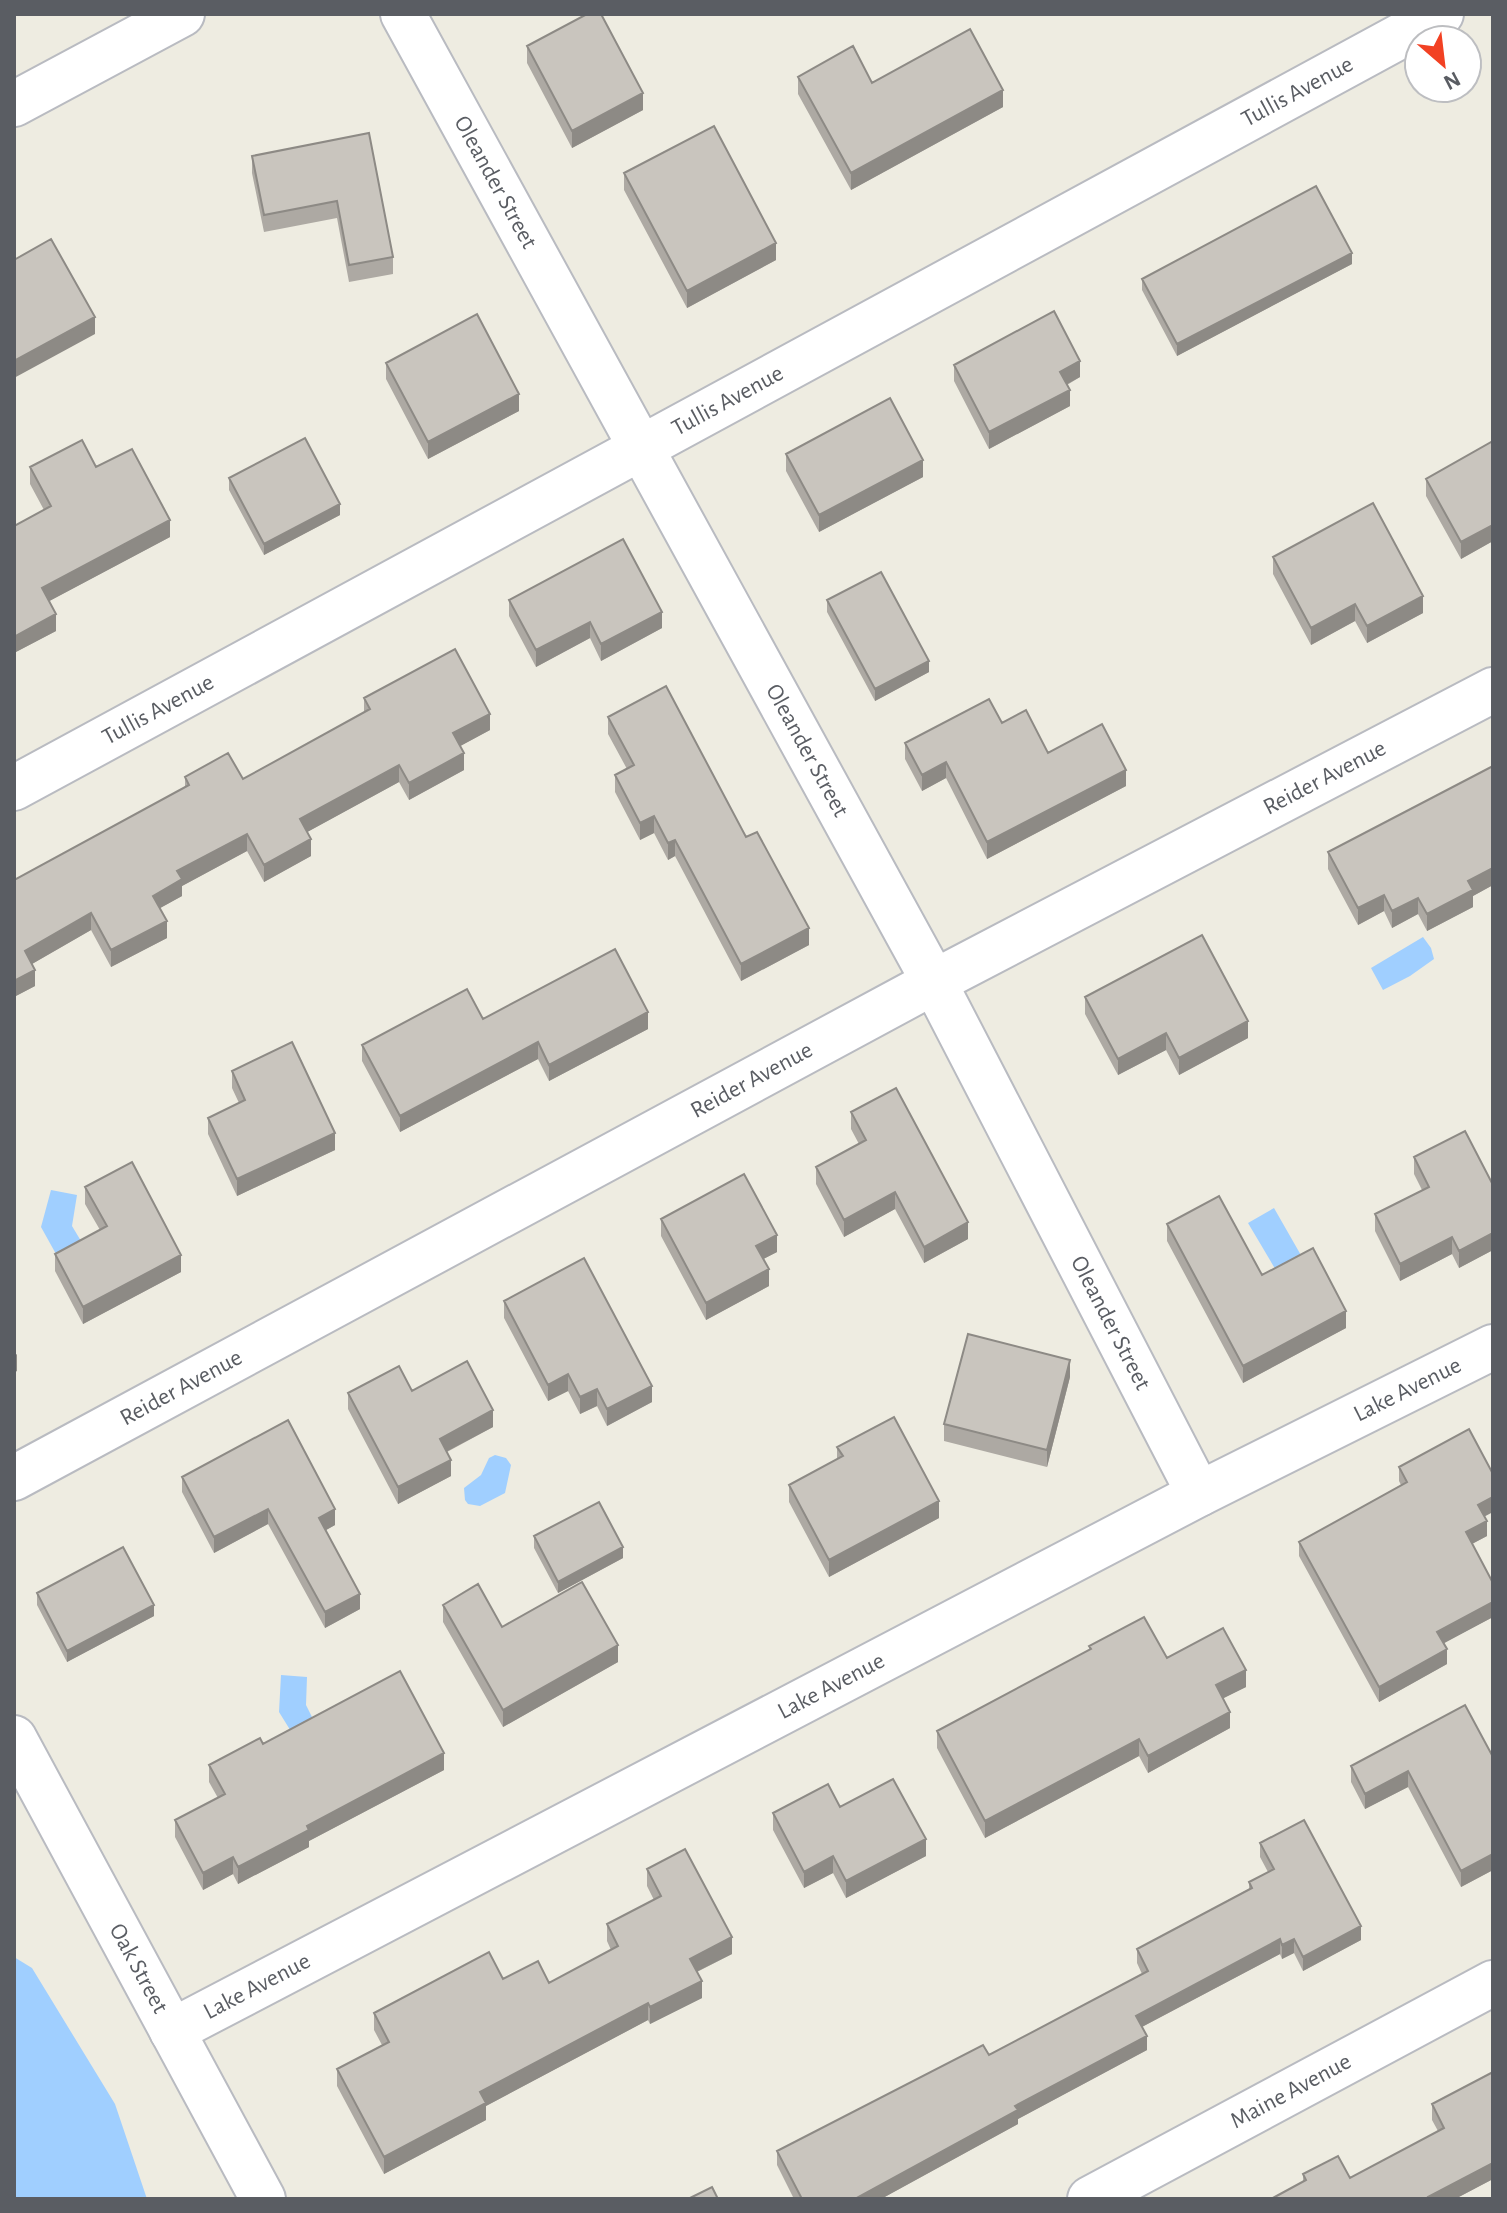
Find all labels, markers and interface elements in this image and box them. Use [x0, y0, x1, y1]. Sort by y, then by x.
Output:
north arrow [1403, 24, 1483, 104]
street label: Tullis Avenue [1238, 52, 1357, 132]
text: N [1440, 67, 1464, 94]
street label: Oleander Street [449, 112, 541, 253]
street label: Tullis Avenue [668, 361, 787, 441]
street label: Tullis Avenue [98, 670, 218, 750]
street label: Oleander Street [761, 680, 853, 821]
street label: Reider Avenue [1259, 736, 1390, 820]
street label: Reider Avenue [687, 1038, 817, 1123]
street label: Oleander Street [1066, 1252, 1155, 1394]
street label: Reider Avenue [116, 1345, 246, 1430]
street label: Lake Avenue [1350, 1353, 1465, 1427]
street label: Lake Avenue [774, 1649, 889, 1724]
street label: Oak Street [105, 1920, 172, 2018]
street label: Lake Avenue [200, 1949, 314, 2024]
street label: Maine Avenue [1227, 2049, 1355, 2133]

